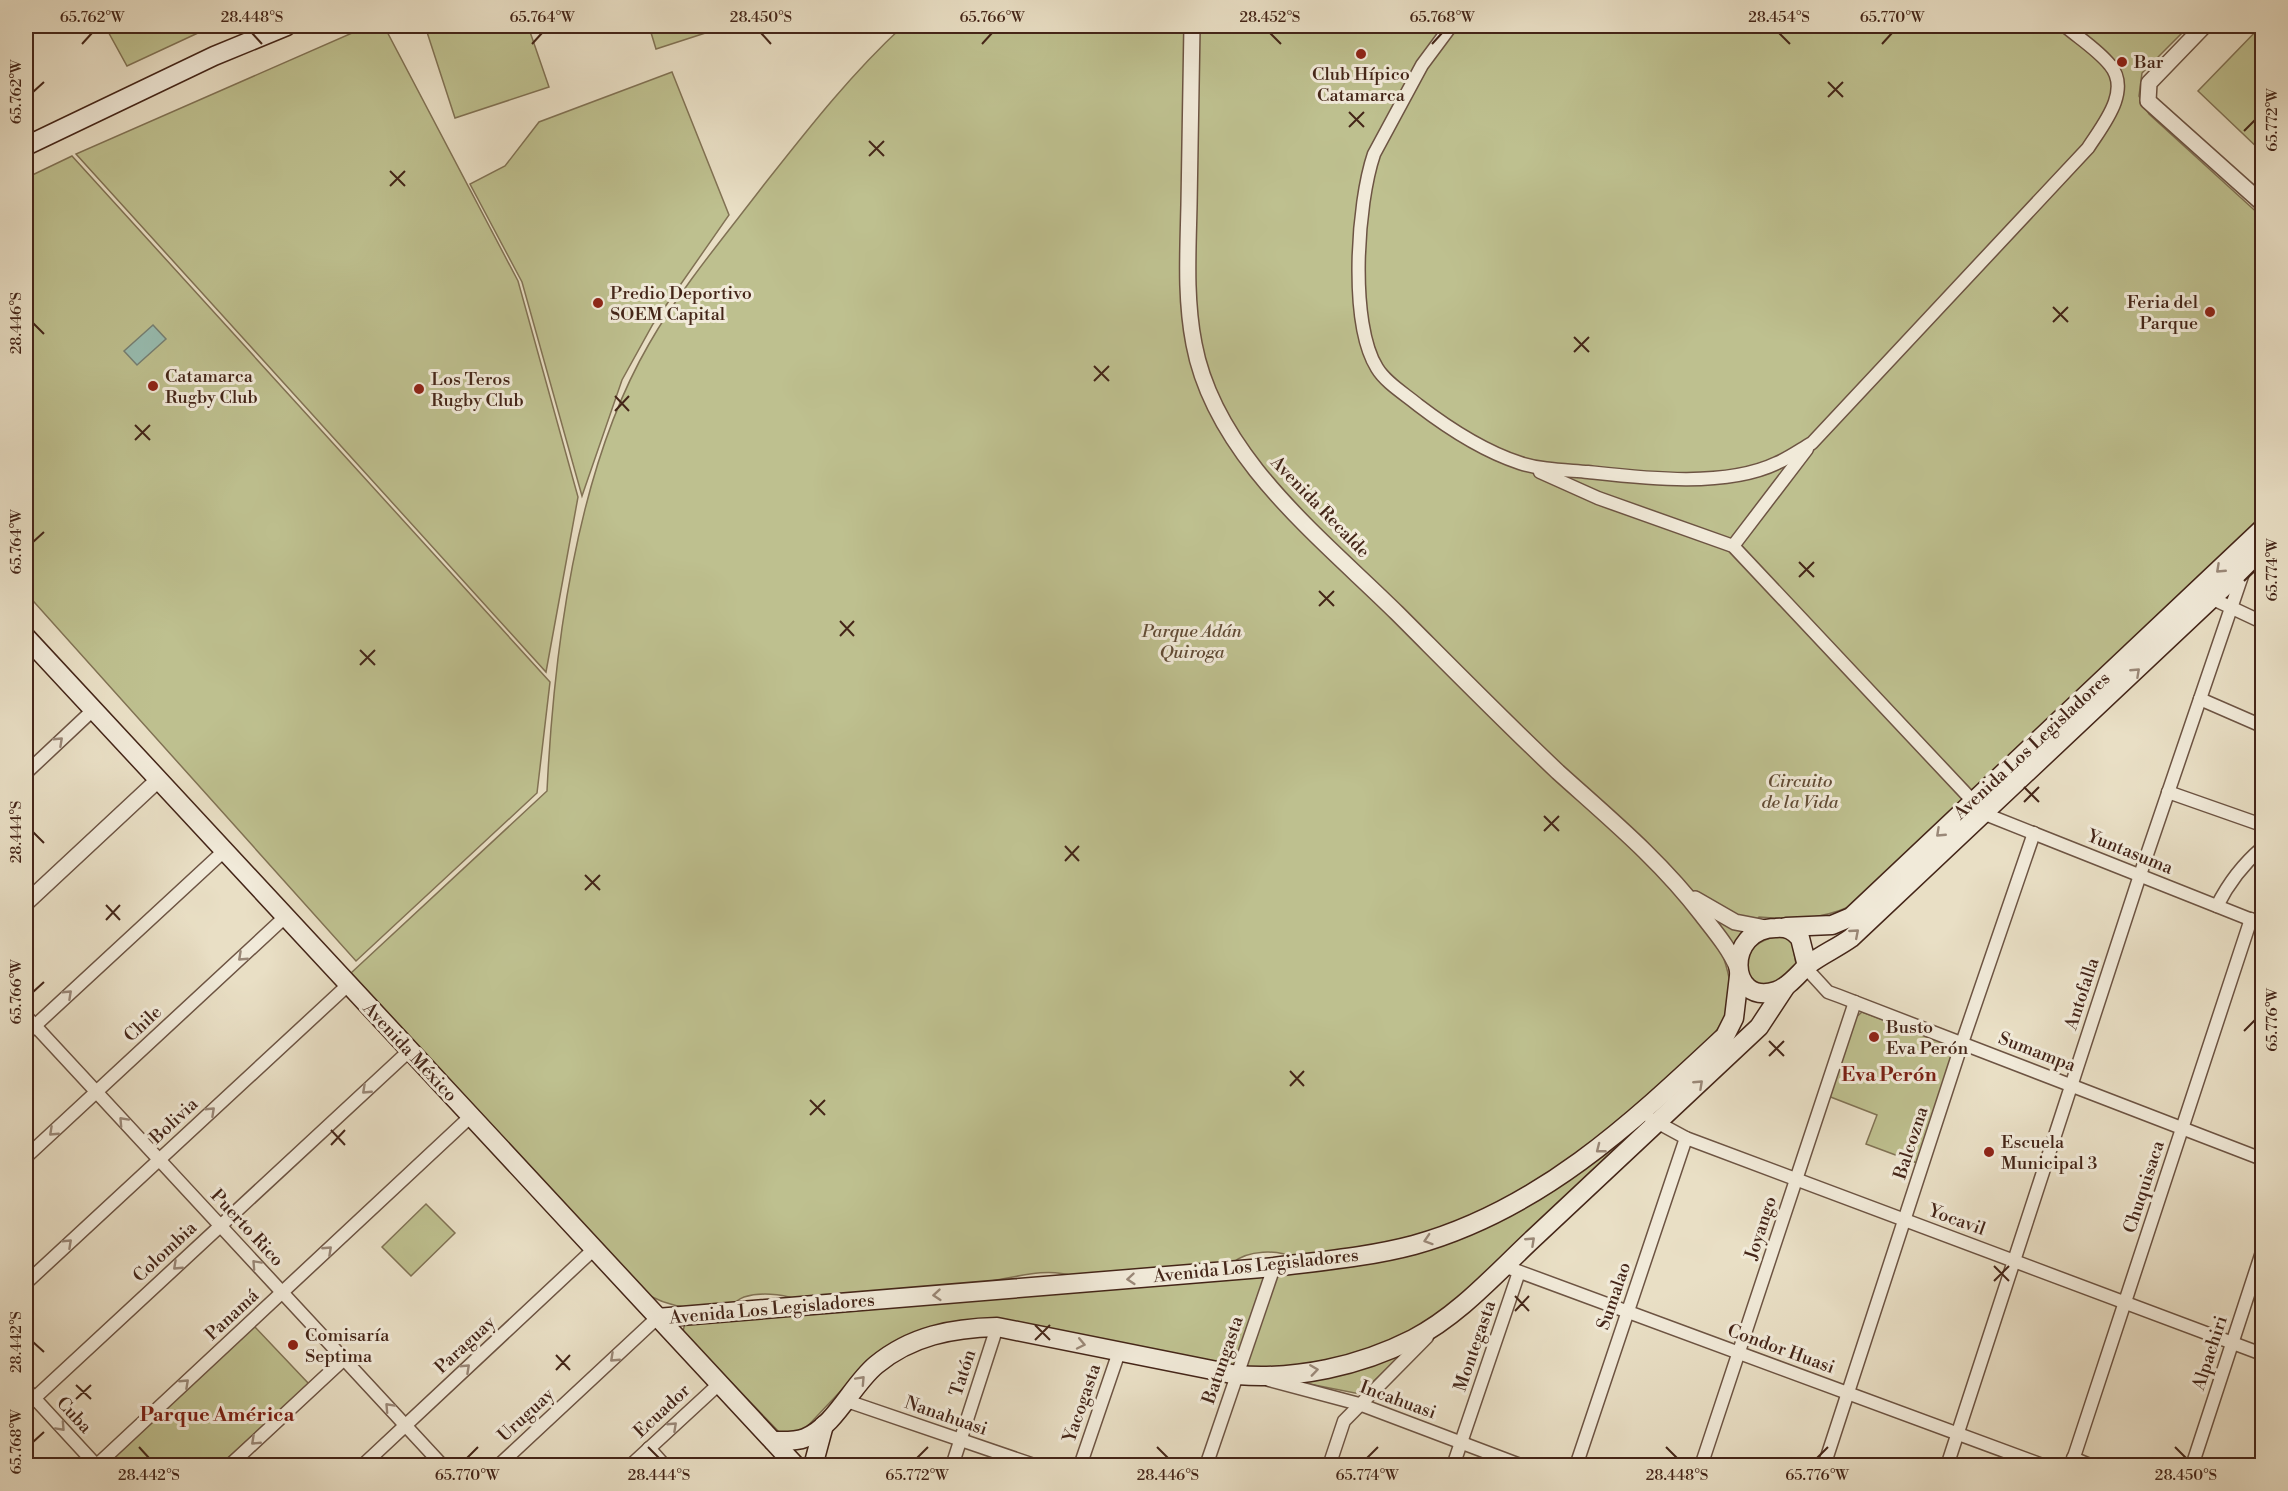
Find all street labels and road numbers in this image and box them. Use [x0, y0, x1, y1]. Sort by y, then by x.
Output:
street label: Avenida Recalde [1265, 450, 1375, 563]
street label: Avenida Los Legisladores [1948, 667, 2115, 825]
street label: Yuntasuma [2083, 824, 2177, 880]
street label: Antofalla [2059, 954, 2105, 1034]
street label: Avenida México [357, 997, 462, 1107]
street label: Chile [119, 1001, 167, 1047]
street label: Sumampa [1995, 1027, 2080, 1078]
street label: Bolivia [144, 1092, 204, 1150]
street label: Balcozna [1888, 1103, 1934, 1183]
street label: Chuquisaca [2118, 1137, 2170, 1236]
street label: Puerto Rico [205, 1184, 289, 1272]
street label: Joyango [1740, 1193, 1782, 1264]
street label: Yocavil [1924, 1199, 1989, 1241]
street label: Colombia [128, 1216, 202, 1287]
street label: Avenida Los Legisladores [1151, 1244, 1360, 1288]
street label: Sumalao [1592, 1259, 1636, 1333]
street label: Panamá [200, 1284, 264, 1346]
street label: Avenida Los Legisladores [667, 1289, 876, 1330]
street label: Montegasta [1449, 1297, 1502, 1394]
street label: Paraguay [430, 1311, 500, 1379]
street label: Batungasta [1197, 1312, 1249, 1408]
street label: Alpachiri [2187, 1313, 2233, 1394]
street label: Condor Huasi [1724, 1319, 1838, 1379]
street label: Tatón [945, 1346, 981, 1399]
street label: Yacogasta [1058, 1360, 1106, 1446]
street label: Incahuasi [1357, 1376, 1439, 1424]
street label: Ecuador [629, 1379, 695, 1443]
street label: Uruguay [493, 1383, 559, 1447]
street label: Nanahuasi [902, 1391, 990, 1441]
street label: Cuba [51, 1392, 97, 1439]

